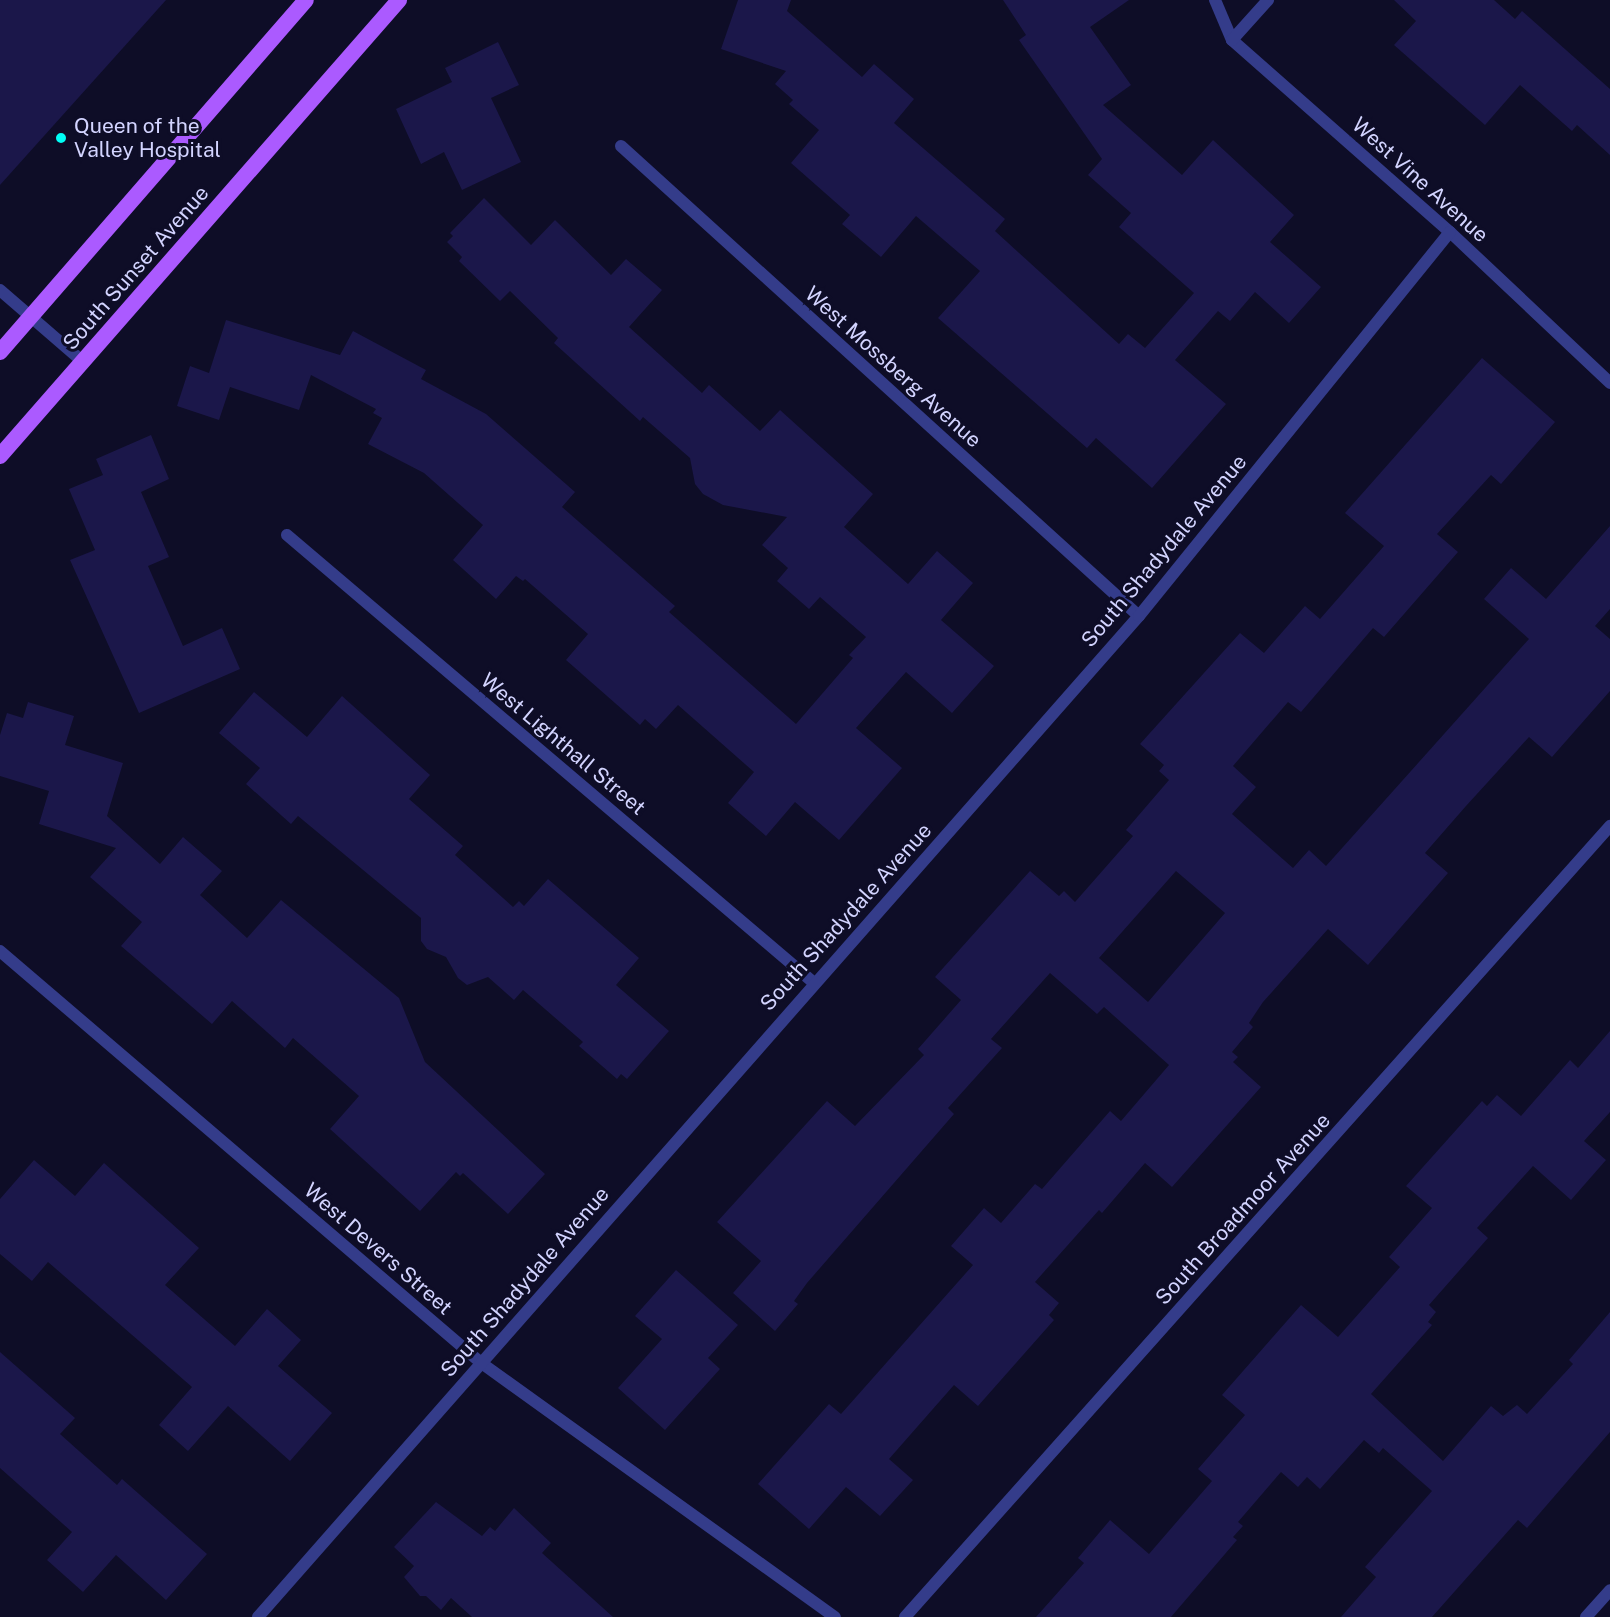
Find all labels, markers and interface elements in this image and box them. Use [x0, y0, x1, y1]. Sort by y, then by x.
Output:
street label: West Vine Avenue [1346, 112, 1494, 248]
place label: Queen of the Valley Hospital [74, 113, 221, 163]
marker: Queen of the Valley Hospital [52, 129, 70, 147]
street label: South Sunset Avenue [58, 181, 214, 355]
street label: West Mossberg Avenue [800, 281, 986, 453]
street label: South Shadydale Avenue [1076, 449, 1252, 653]
street label: West Lighthall Street [476, 668, 650, 820]
street label: South Shadydale Avenue [755, 818, 937, 1016]
street label: South Broadmoor Avenue [1150, 1108, 1336, 1310]
street label: West Devers Street [299, 1178, 457, 1320]
street label: South Shadydale Avenue [435, 1182, 615, 1382]

